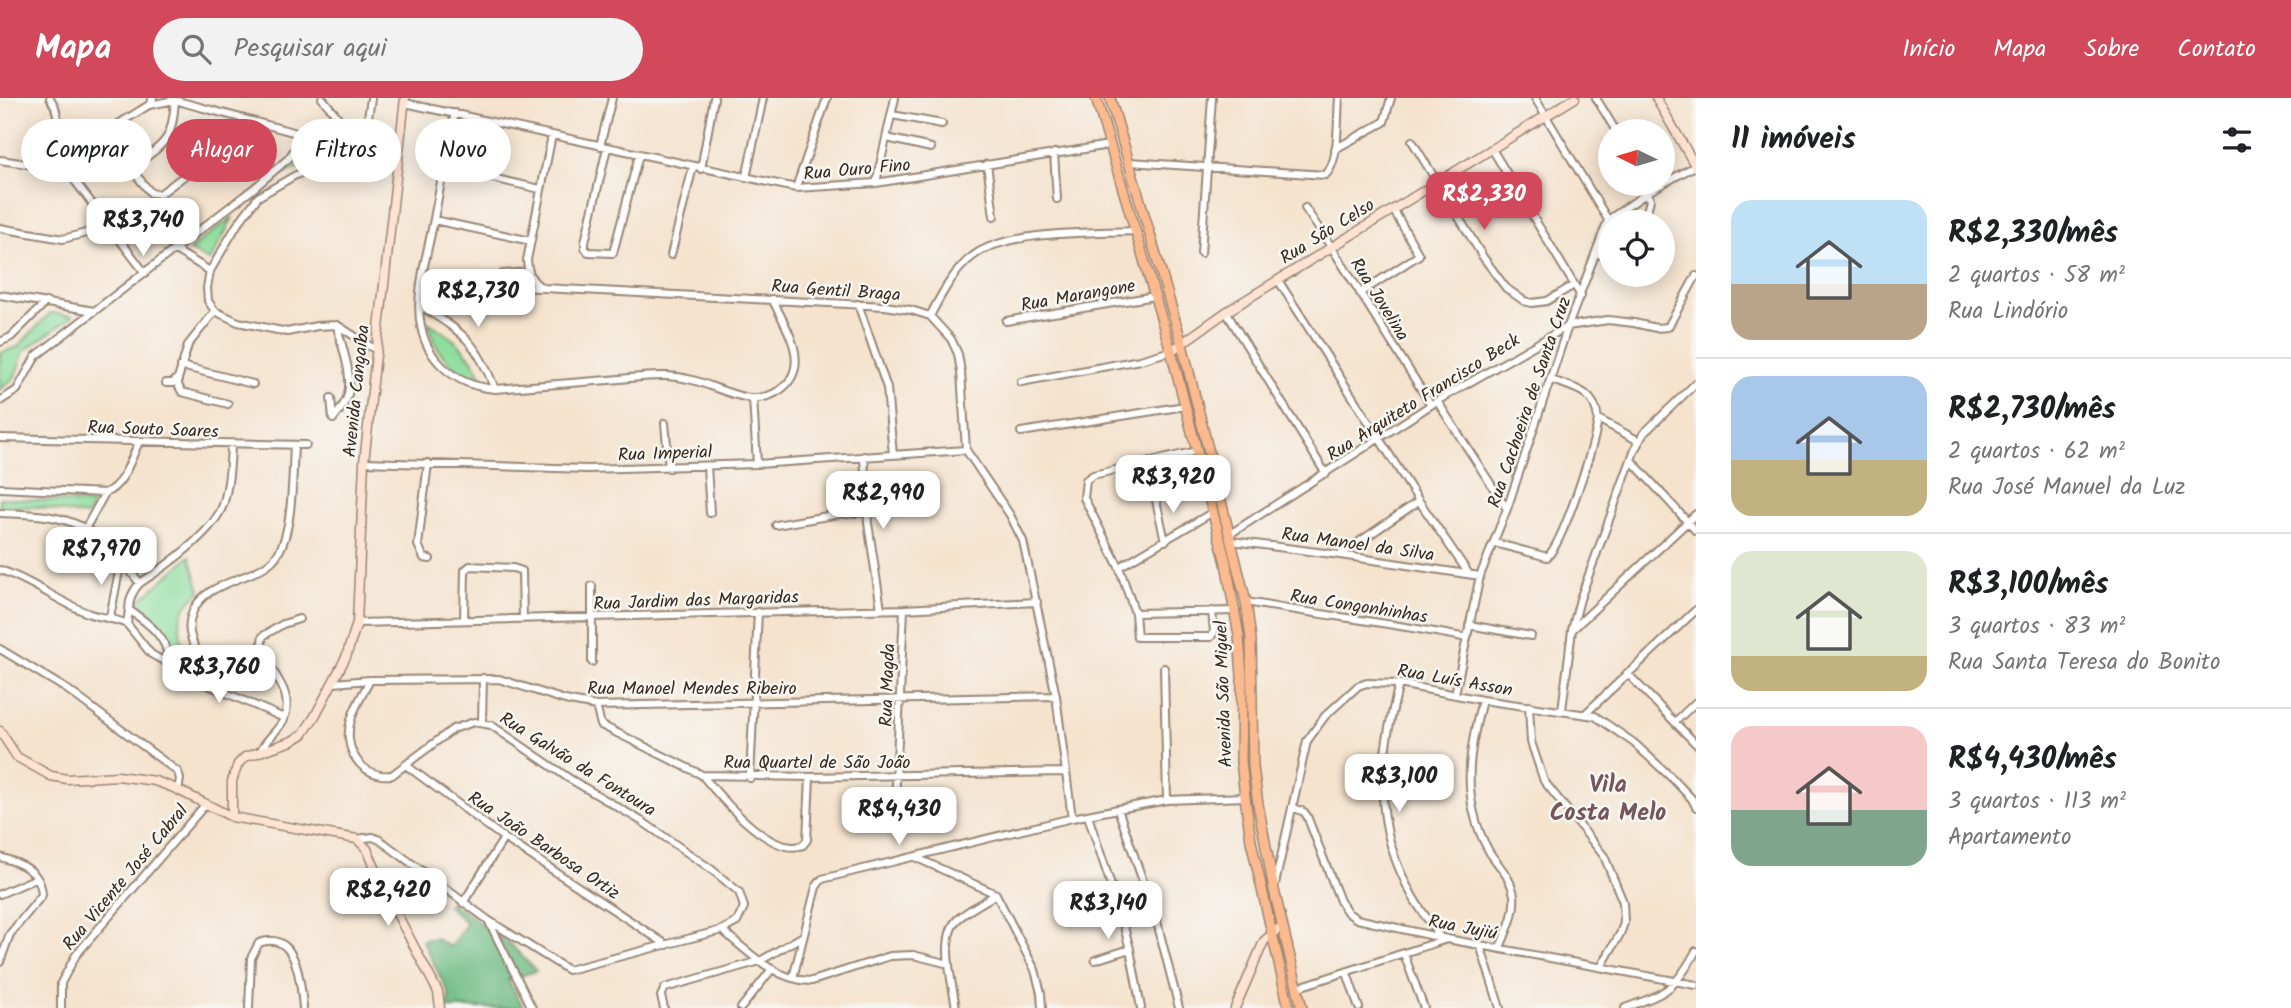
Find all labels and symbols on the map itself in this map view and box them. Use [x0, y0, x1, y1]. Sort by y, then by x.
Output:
north arrow [1598, 119, 1675, 196]
street label: Rua Ouro Fino [802, 151, 912, 190]
pin: R$2,330 [1419, 172, 1549, 232]
street label: Rua São Celso [1275, 192, 1381, 273]
pin: R$3,740 [78, 198, 208, 258]
street label: Rua Jovelina [1342, 252, 1416, 347]
pin: R$2,730 [413, 270, 543, 329]
street label: Rua Marangone [1019, 272, 1138, 321]
street label: Rua Gentil Braga [770, 273, 901, 310]
street label: Rua Cachoeira de Santa Cruz [1481, 293, 1580, 512]
street label: Avenida Cangaíba [336, 323, 379, 459]
street label: Rua Arquiteto Francisco Beck [1321, 326, 1527, 470]
street label: Rua Souto Soares [87, 414, 219, 447]
street label: Rua Imperial [617, 438, 713, 471]
pin: R$3,920 [1108, 456, 1238, 515]
pin: R$2,990 [818, 472, 948, 531]
street label: Rua Manoel da Silva [1280, 520, 1436, 571]
pin: R$7,970 [36, 528, 166, 587]
street label: Rua Congonhinhas [1288, 582, 1430, 633]
street label: Rua Jardim das Margaridas [593, 583, 800, 620]
street label: Avenida São Miguel [1207, 620, 1242, 768]
street label: Rua Magda [873, 643, 904, 727]
pin: R$3,760 [154, 646, 284, 705]
street label: Rua Luís Asson [1395, 657, 1515, 706]
street label: Rua Manoel Mendes Ribeiro [587, 675, 797, 704]
street label: Rua Galvão da Fontoura [493, 705, 661, 825]
street label: Rua Quartel de São João [723, 749, 911, 778]
pin: R$3,100 [1334, 754, 1464, 814]
district label: Vila Costa Melo [1550, 766, 1666, 833]
street label: Rua João Barbosa Ortiz [461, 784, 625, 908]
pin: R$4,430 [834, 788, 964, 847]
street label: Rua Vicente José Cabral [56, 798, 197, 958]
pin: R$2,420 [323, 868, 453, 928]
pin: R$3,140 [1043, 882, 1173, 941]
street label: Rua Jujiú [1426, 908, 1500, 949]

